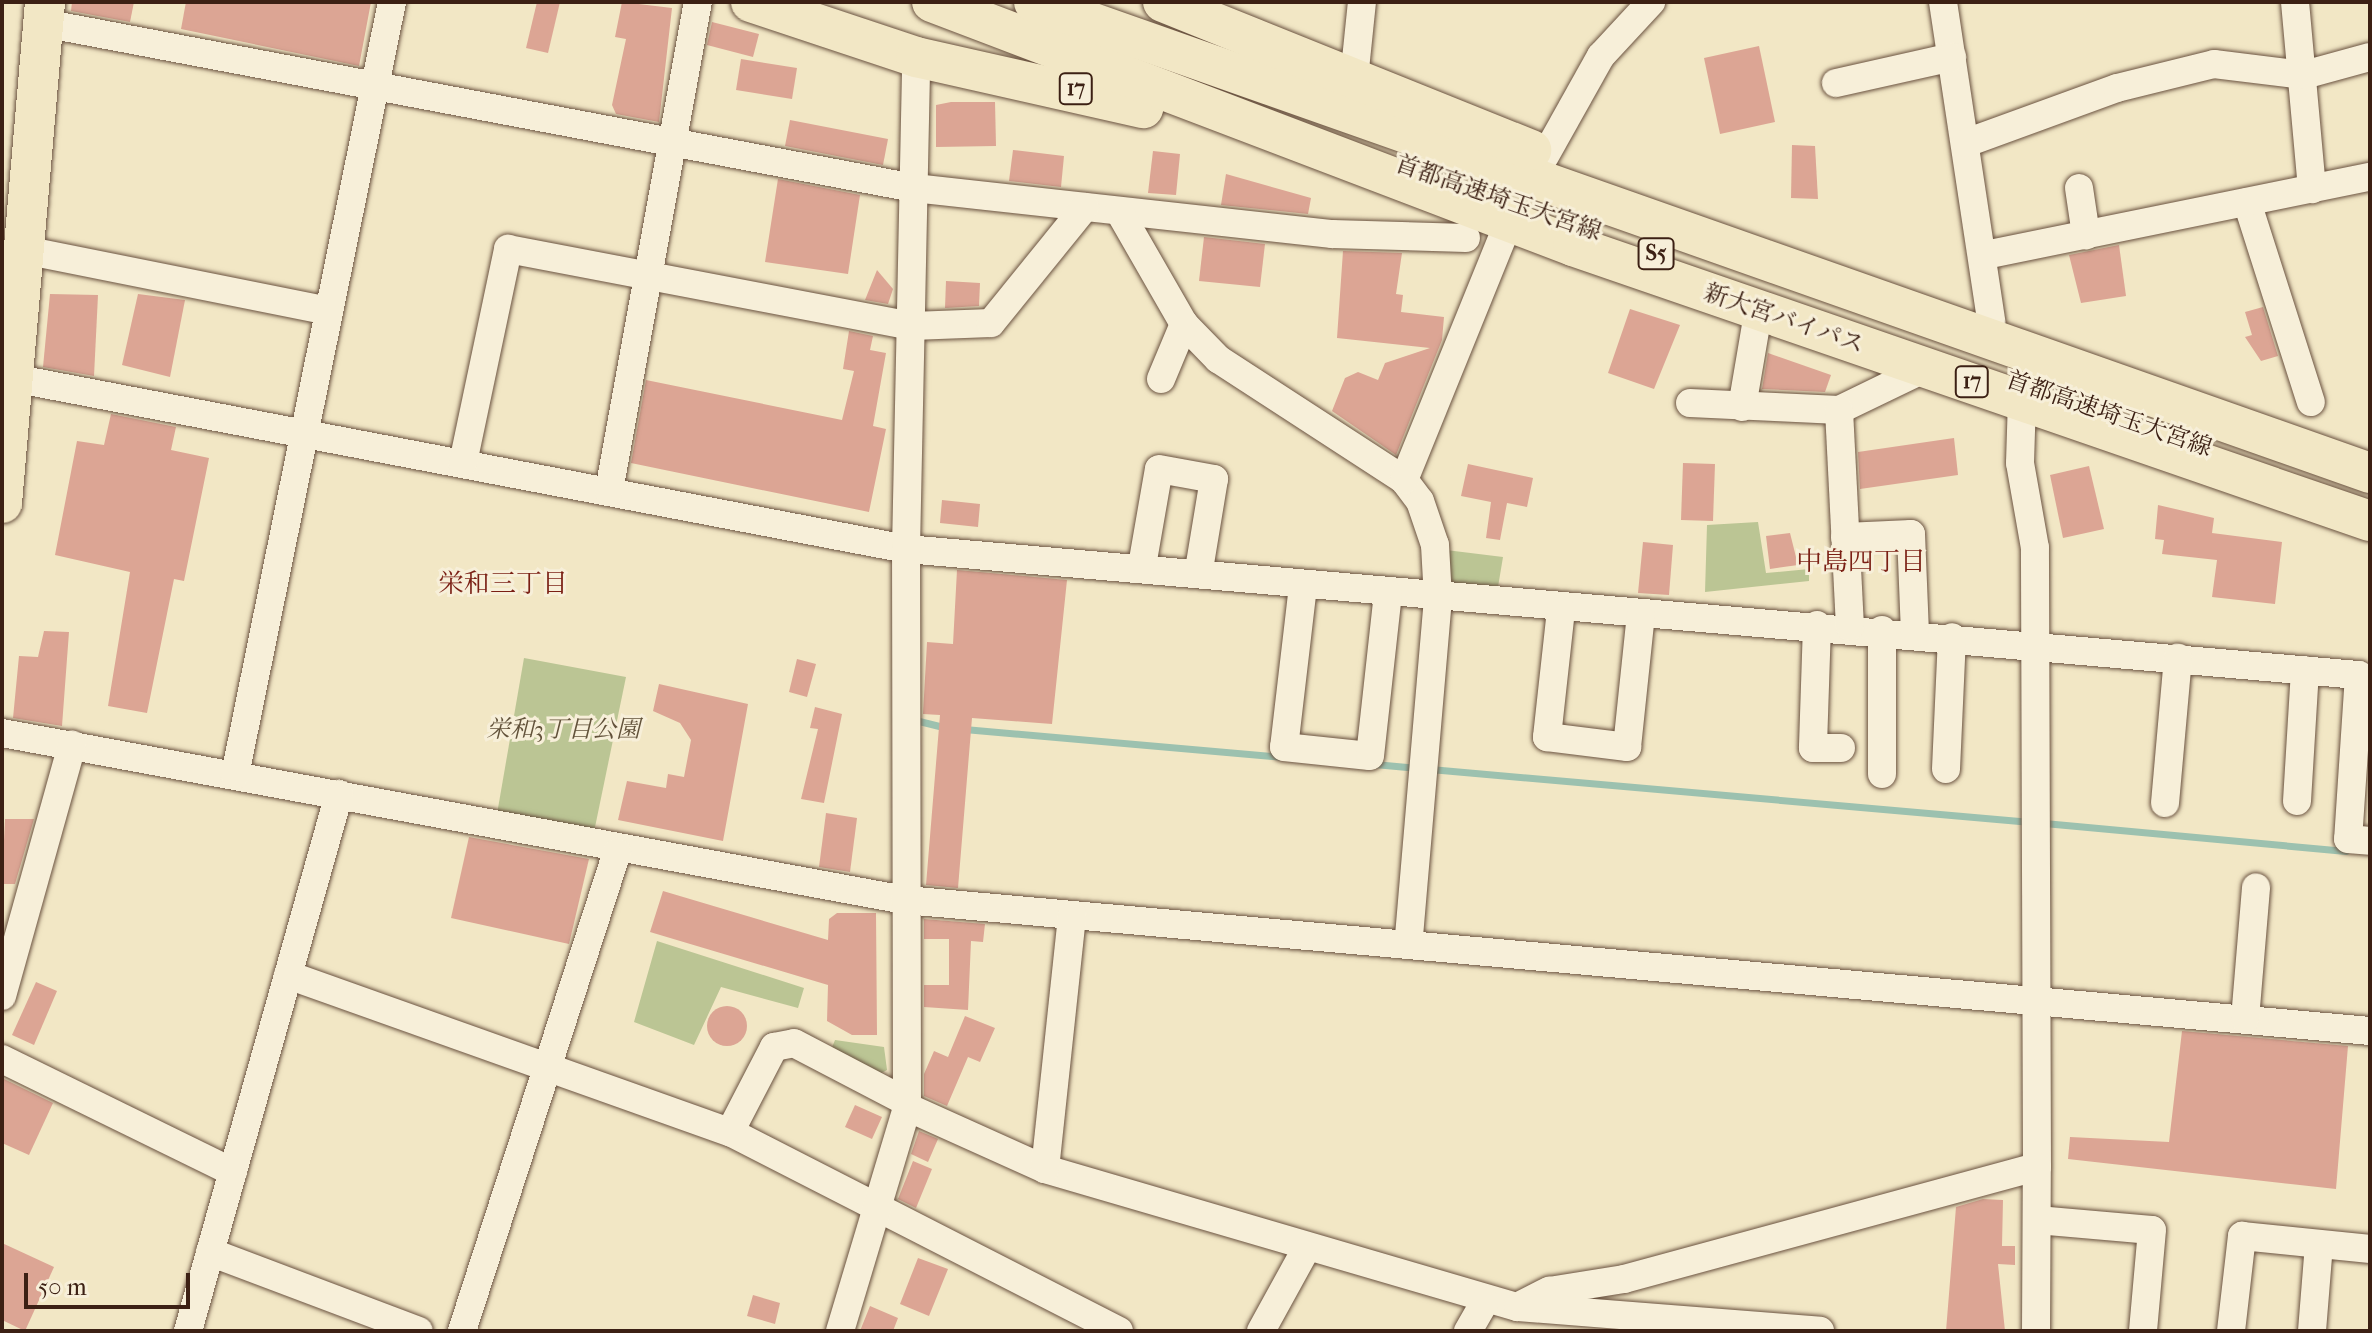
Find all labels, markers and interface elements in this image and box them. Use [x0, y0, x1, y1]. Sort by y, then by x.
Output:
road number: 17 [1058, 71, 1094, 107]
street label: 首都高速埼玉大宮線 [1391, 149, 1605, 247]
road number: S5 [1636, 236, 1676, 272]
street label: 新大宮バイパス [1700, 278, 1868, 360]
road number: 17 [1954, 364, 1990, 400]
street label: 首都高速埼玉大宮線 [2002, 365, 2216, 463]
district label: 中島四丁目 [1796, 546, 1926, 578]
district label: 栄和三丁目 [438, 568, 568, 600]
park label: 栄和3丁目公園 [486, 716, 640, 744]
scale bar [28, 1257, 194, 1307]
text: 50 m [38, 1273, 87, 1301]

